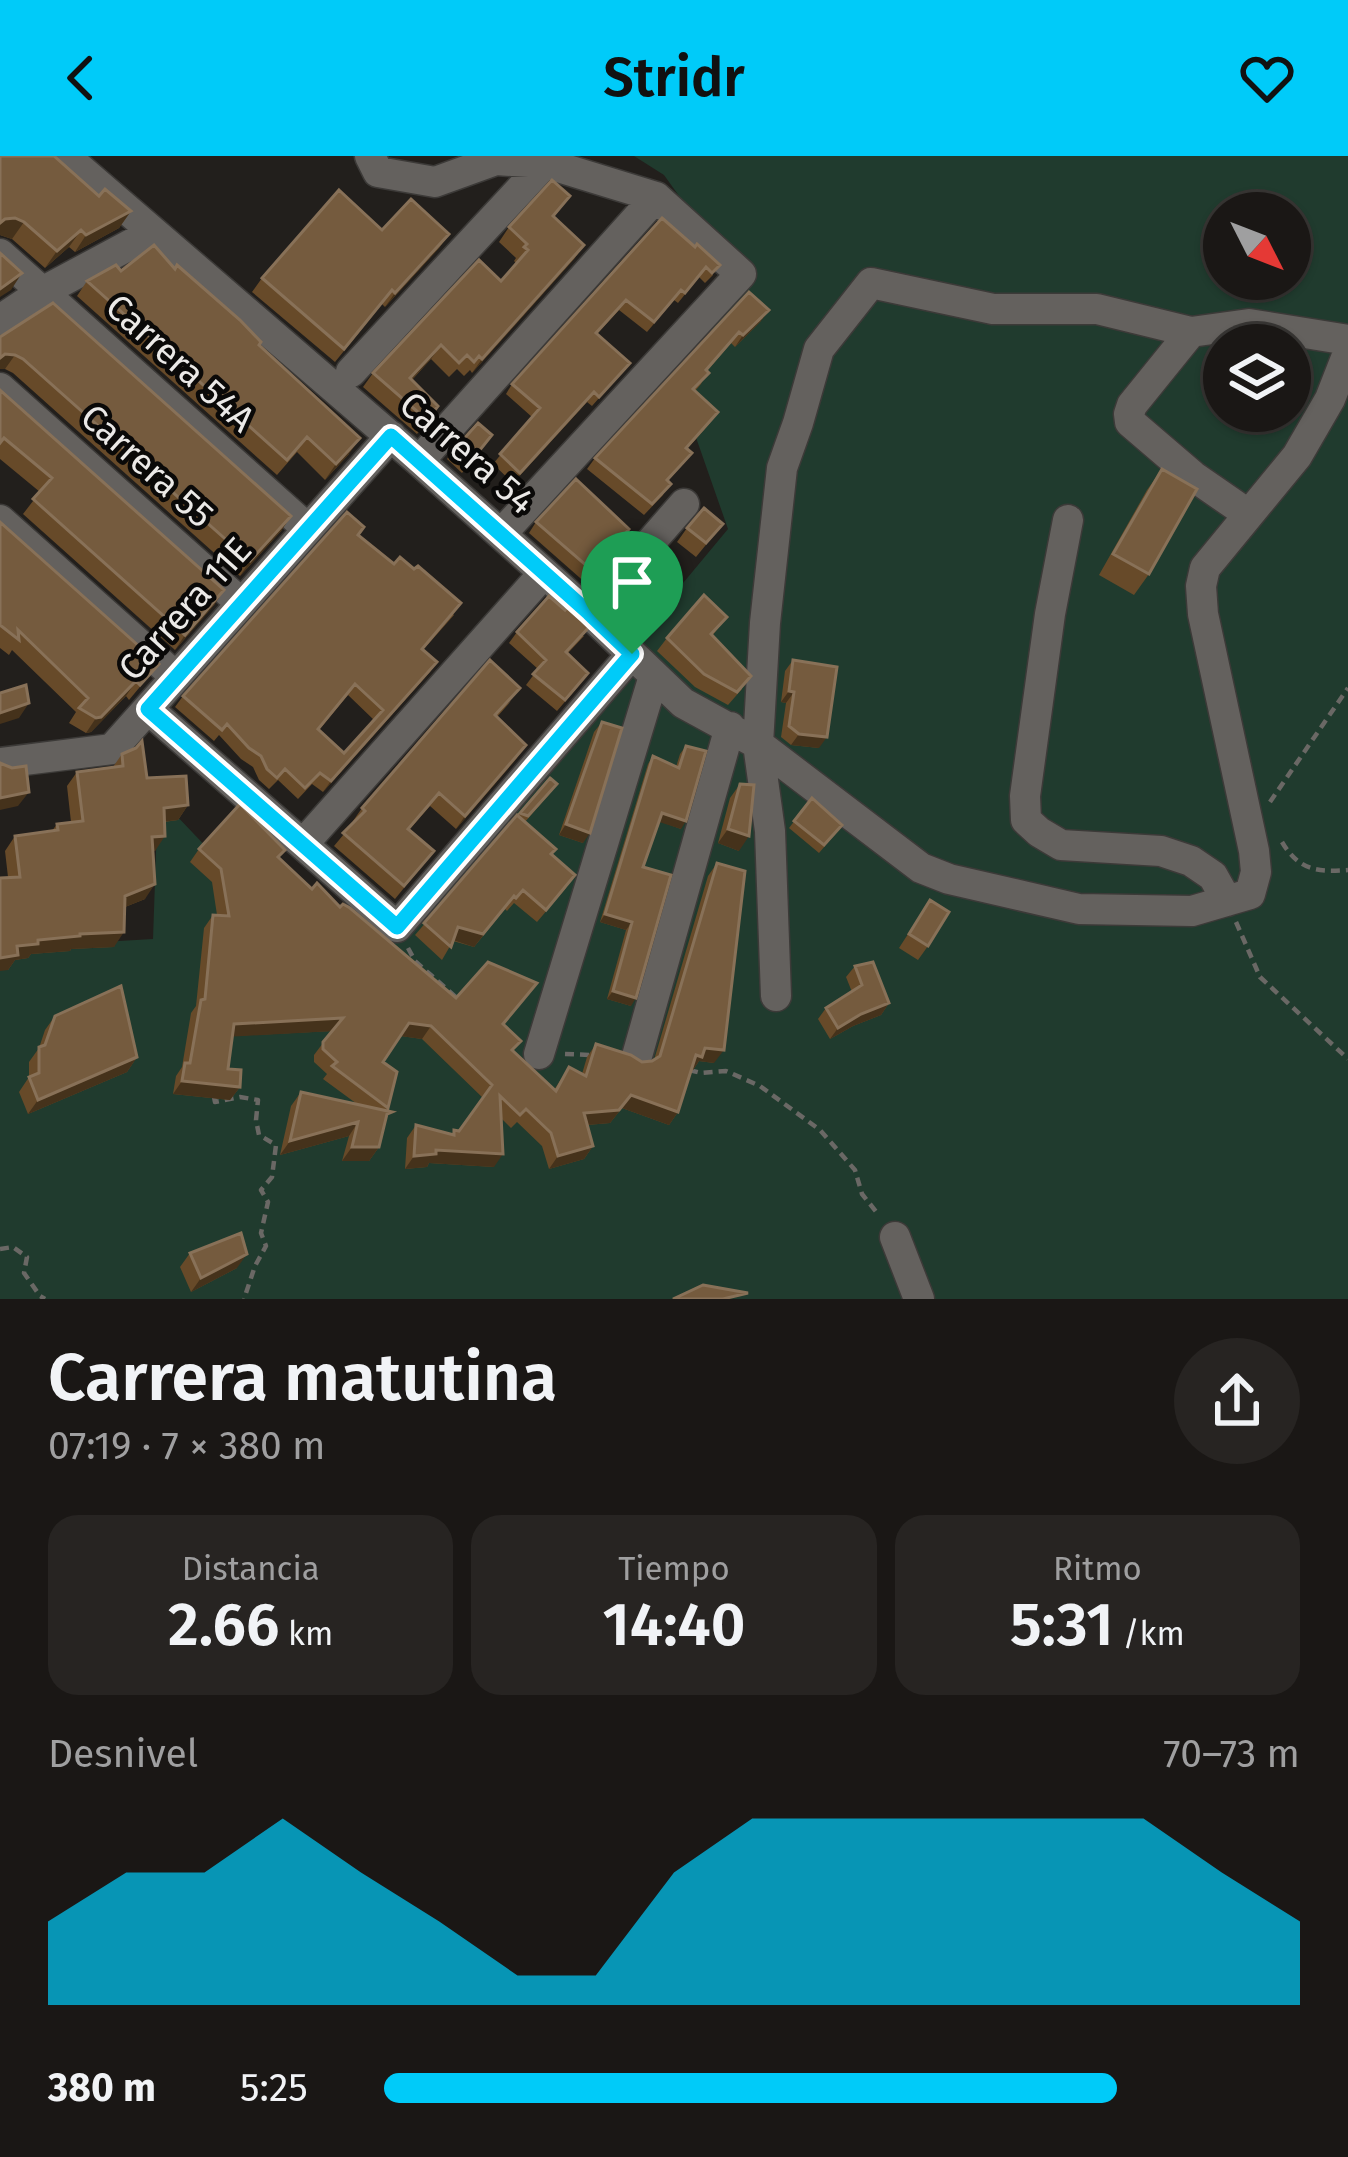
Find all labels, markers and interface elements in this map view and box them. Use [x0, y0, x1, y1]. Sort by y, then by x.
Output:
icon: back [48, 45, 114, 111]
icon: heart [1234, 45, 1300, 111]
text: Stridr [603, 46, 745, 110]
north arrow [1203, 192, 1311, 300]
map controls [1203, 192, 1311, 432]
street label: Carrera 54A [96, 285, 264, 442]
button: layers [1203, 324, 1311, 432]
street label: Carrera 54 [390, 382, 544, 524]
street label: Carrera 55 [72, 395, 222, 537]
street label: Carrera 11E [109, 528, 261, 690]
pin [581, 531, 683, 654]
icon: arrive [599, 549, 665, 615]
text: Carrera matutina [48, 1338, 557, 1417]
button: share [1174, 1338, 1300, 1464]
text: 07:19 · 7 × 380 m [48, 1423, 325, 1469]
text: Distancia [182, 1549, 320, 1589]
text: Tiempo [618, 1549, 730, 1589]
text: Ritmo [1053, 1549, 1142, 1589]
text: 2.66 [168, 1589, 279, 1661]
text: 14:40 [602, 1589, 746, 1661]
text: 5:31 [1010, 1589, 1114, 1661]
text: km [279, 1614, 333, 1654]
text: /km [1114, 1614, 1185, 1654]
text: Desnivel [48, 1731, 198, 1777]
text: 70–73 m [1163, 1731, 1300, 1777]
text: 380 m [48, 2065, 156, 2111]
text: 5:25 [240, 2065, 308, 2111]

